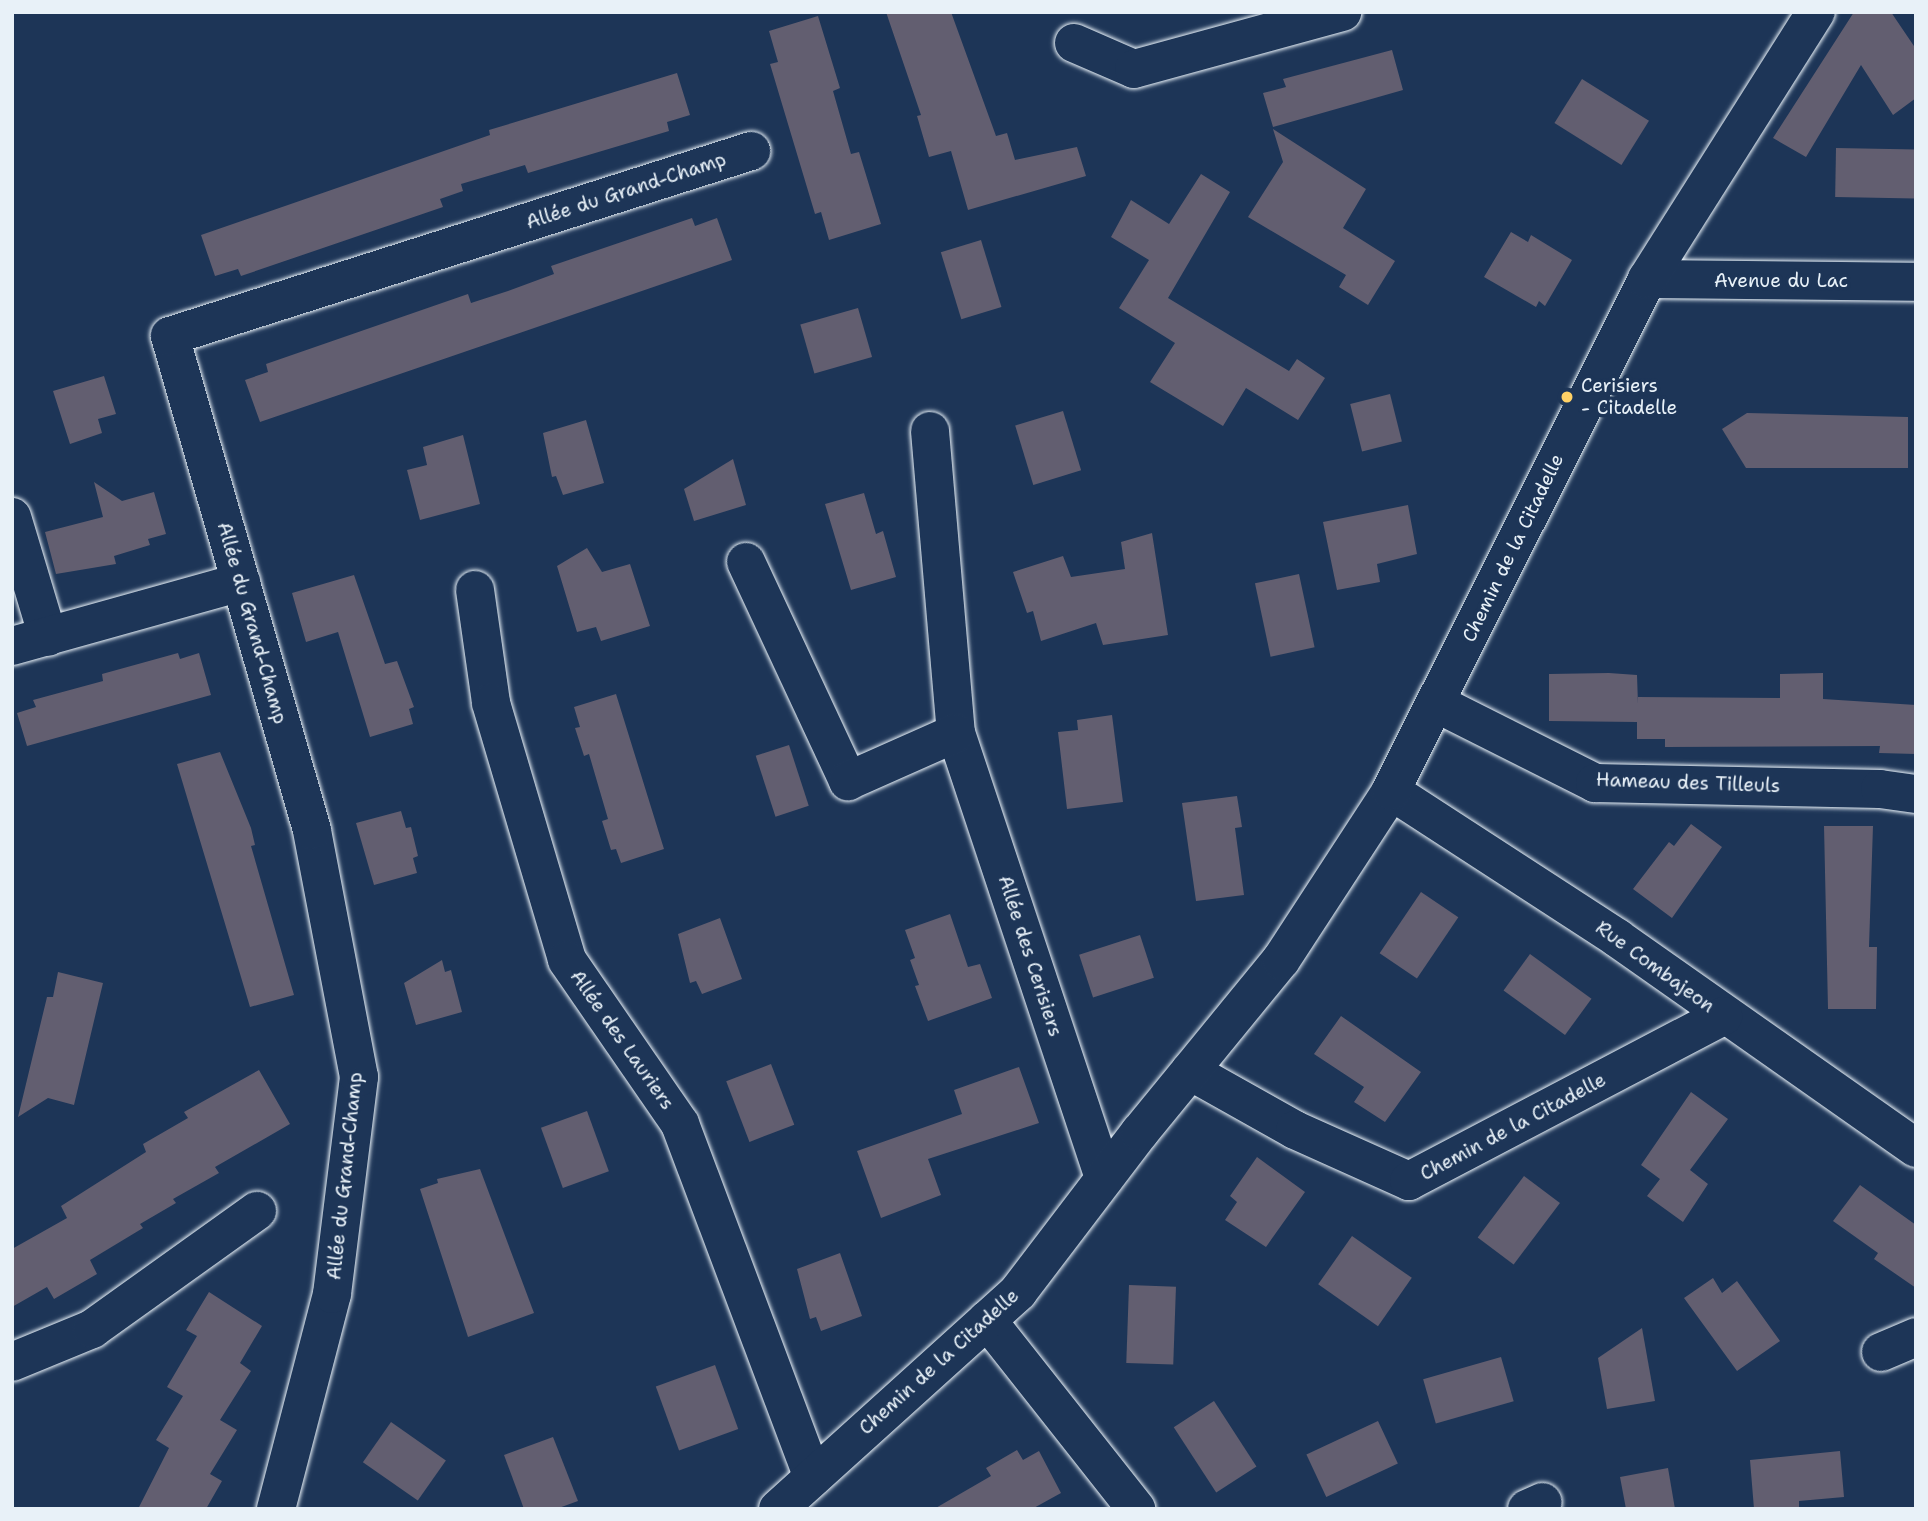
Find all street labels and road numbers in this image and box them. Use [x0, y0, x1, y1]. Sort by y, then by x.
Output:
street label: Allée du Grand-Champ [523, 148, 729, 234]
street label: Avenue du Lac [1714, 270, 1848, 292]
street label: Chemin de la Citadelle [1457, 450, 1569, 646]
street label: Allée du Grand-Champ [212, 519, 292, 727]
street label: Hameau des Tilleuls [1596, 768, 1780, 798]
street label: Allée des Cerisiers [993, 873, 1067, 1039]
street label: Rue Combajeon [1591, 916, 1719, 1018]
street label: Allée des Lauriers [565, 966, 679, 1114]
street label: Chemin de la Citadelle [1416, 1068, 1610, 1186]
street label: Allée du Grand-Champ [323, 1071, 367, 1281]
street label: Chemin de la Citadelle [855, 1284, 1023, 1440]

